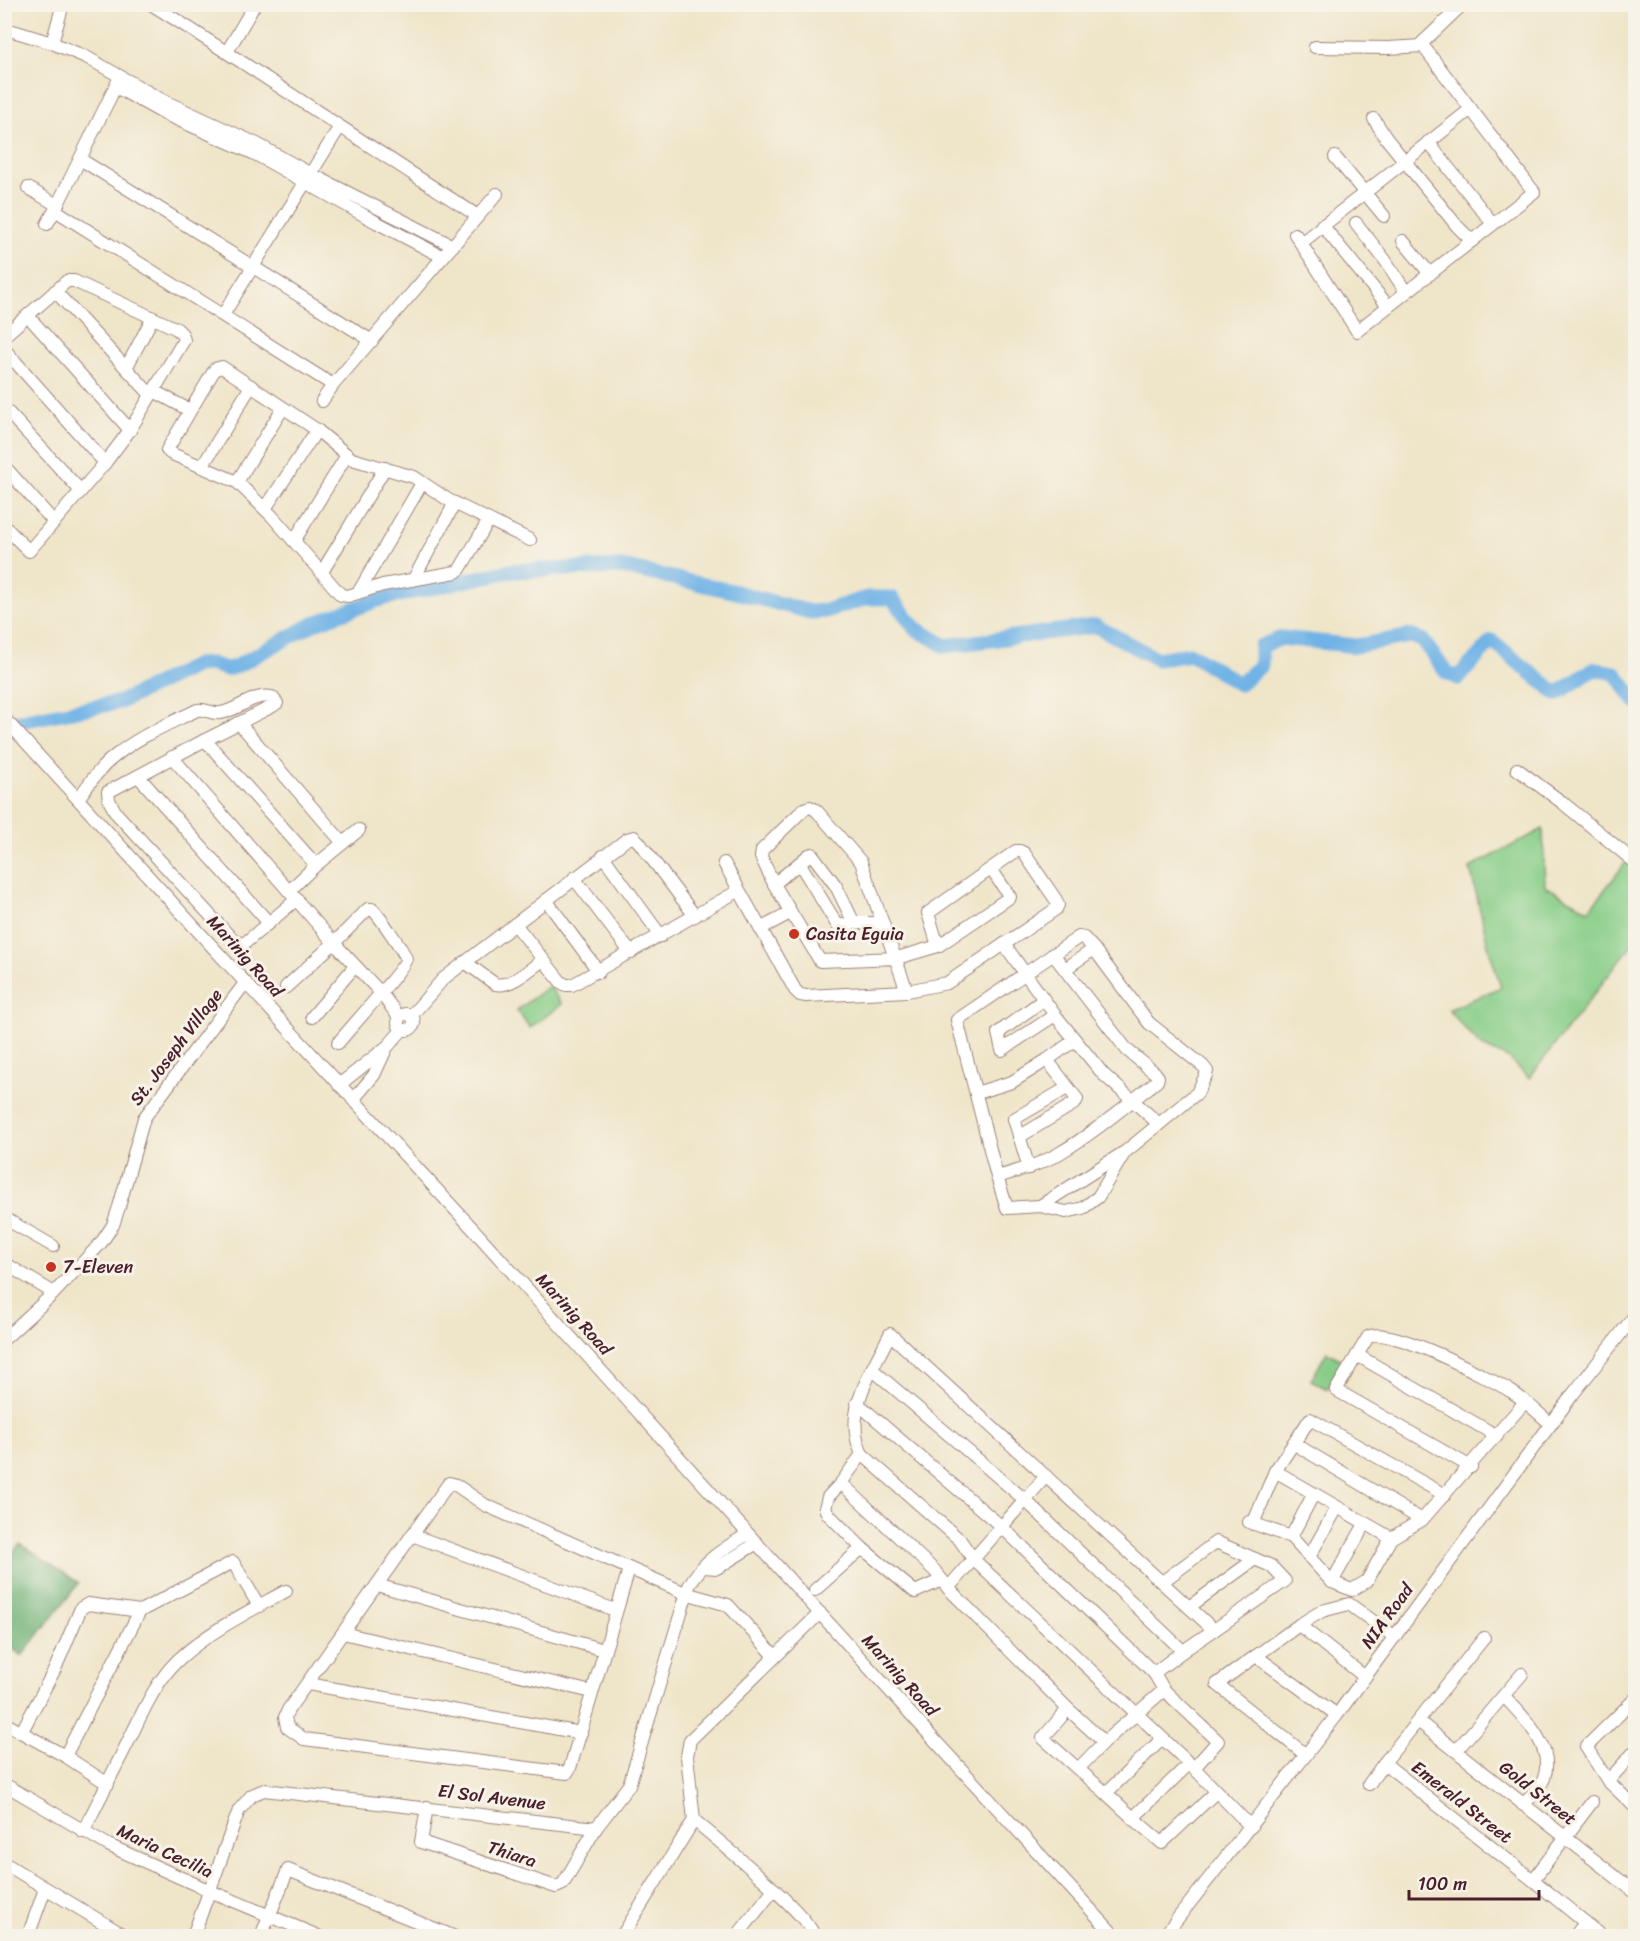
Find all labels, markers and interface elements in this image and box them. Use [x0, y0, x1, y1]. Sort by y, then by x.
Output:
street label: Marinig Road [199, 907, 292, 1006]
place label: Casita Eguia [806, 918, 904, 950]
marker: Casita Eguia [787, 927, 801, 941]
street label: St. Joseph Village [121, 981, 231, 1113]
place label: 7-Eleven [63, 1251, 134, 1283]
marker: 7-Eleven [44, 1260, 58, 1274]
street label: Marinig Road [528, 1265, 621, 1364]
street label: NIA Road [1352, 1575, 1423, 1656]
street label: Marinig Road [854, 1626, 947, 1725]
street label: Emerald Street [1404, 1752, 1520, 1852]
street label: Gold Street [1492, 1752, 1584, 1834]
street label: El Sol Avenue [436, 1775, 548, 1819]
street label: Maria Cecilia [111, 1815, 219, 1887]
street label: Thiara [483, 1831, 541, 1877]
scale bar [1409, 1863, 1540, 1901]
text: 100 m [1418, 1868, 1467, 1900]

